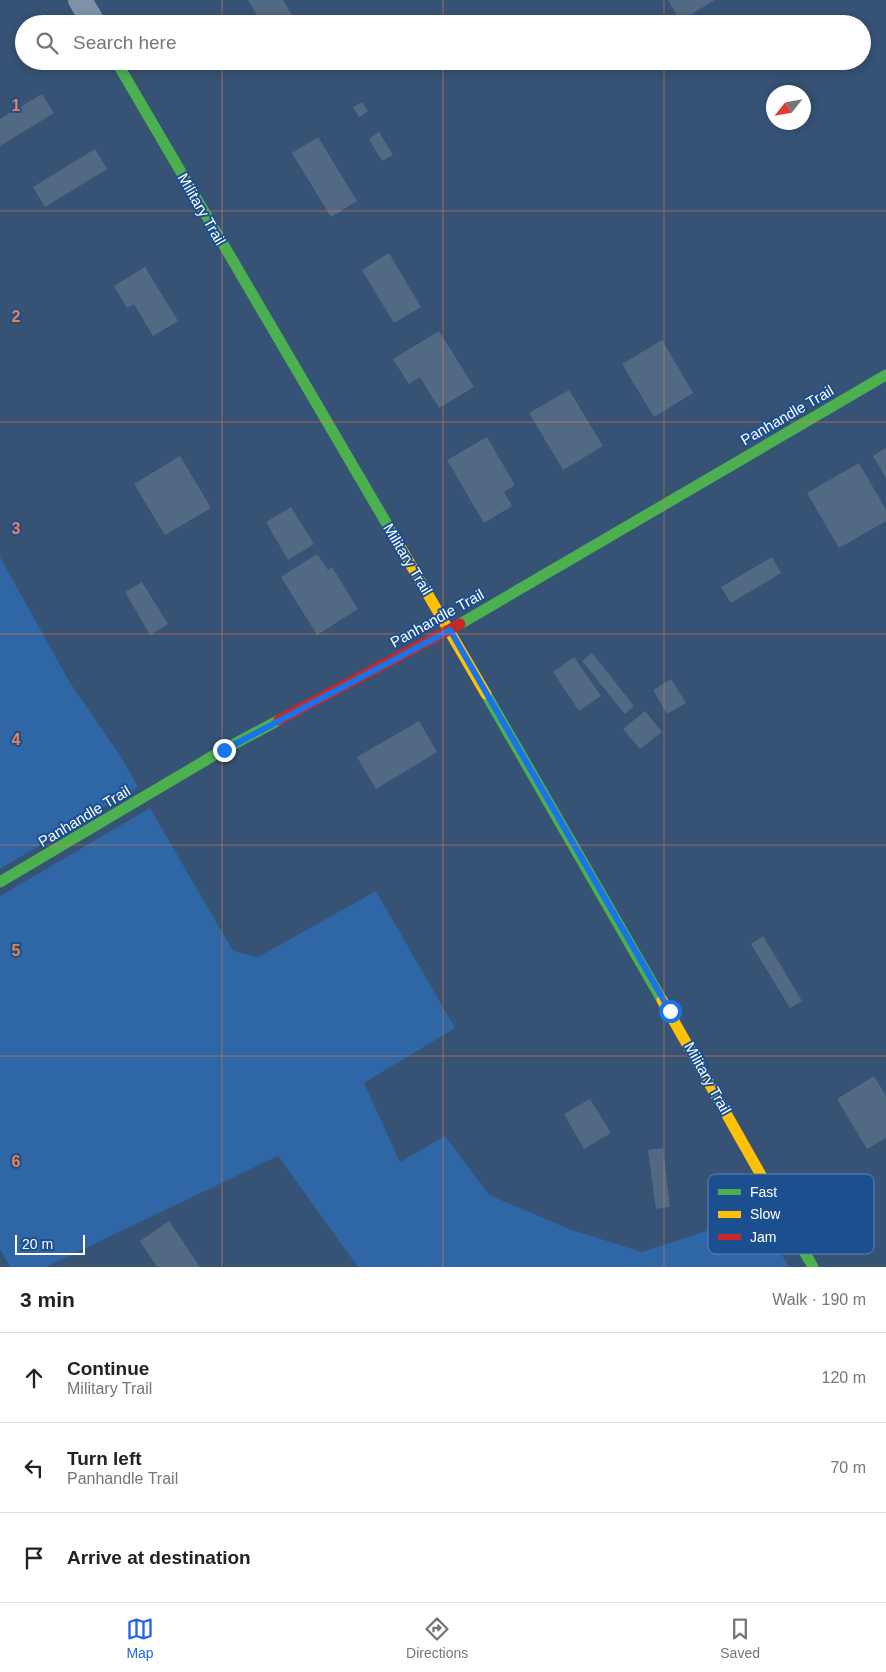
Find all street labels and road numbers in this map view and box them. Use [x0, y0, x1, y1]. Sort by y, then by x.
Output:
street label: Military Trail [175, 170, 229, 248]
street label: Panhandle Trail [738, 382, 836, 448]
street label: Military Trail [380, 520, 436, 598]
street label: Panhandle Trail [387, 585, 487, 651]
street label: Panhandle Trail [35, 782, 133, 850]
street label: Military Trail [681, 1039, 735, 1117]

